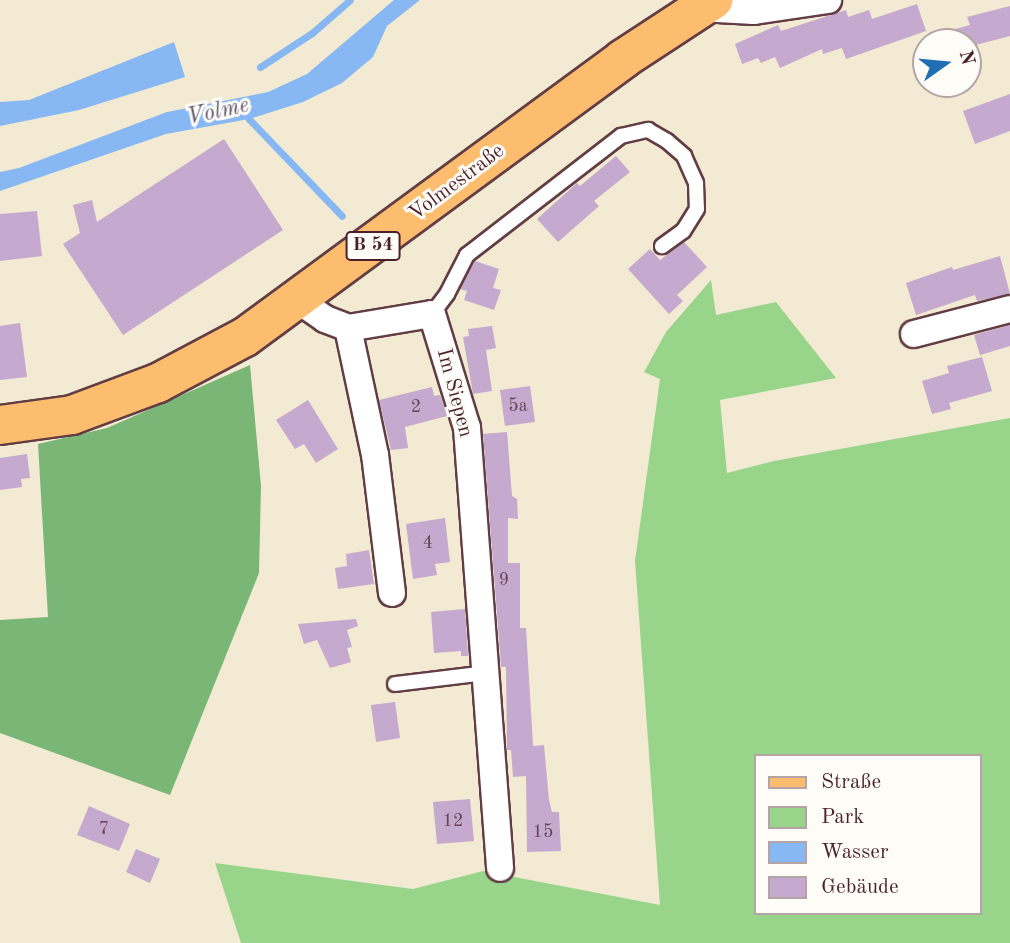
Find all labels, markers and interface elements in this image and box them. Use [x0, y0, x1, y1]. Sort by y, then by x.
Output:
north arrow [912, 28, 982, 98]
text: N [955, 48, 977, 67]
water label: Volme [185, 92, 251, 132]
street label: Volmestraße [404, 139, 510, 227]
road number: B 54 [345, 230, 401, 262]
street label: Im Siepen [430, 346, 478, 440]
house number: 5a [508, 395, 528, 417]
house number: 2 [411, 396, 421, 418]
house number: 4 [423, 532, 433, 554]
house number: 9 [499, 569, 509, 591]
legend [754, 754, 982, 915]
text: Straße [821, 772, 881, 793]
text: Park [821, 807, 864, 828]
house number: 12 [443, 810, 463, 832]
house number: 7 [99, 818, 109, 840]
house number: 15 [533, 821, 553, 843]
text: Wasser [821, 842, 889, 863]
text: Gebäude [821, 877, 899, 898]

